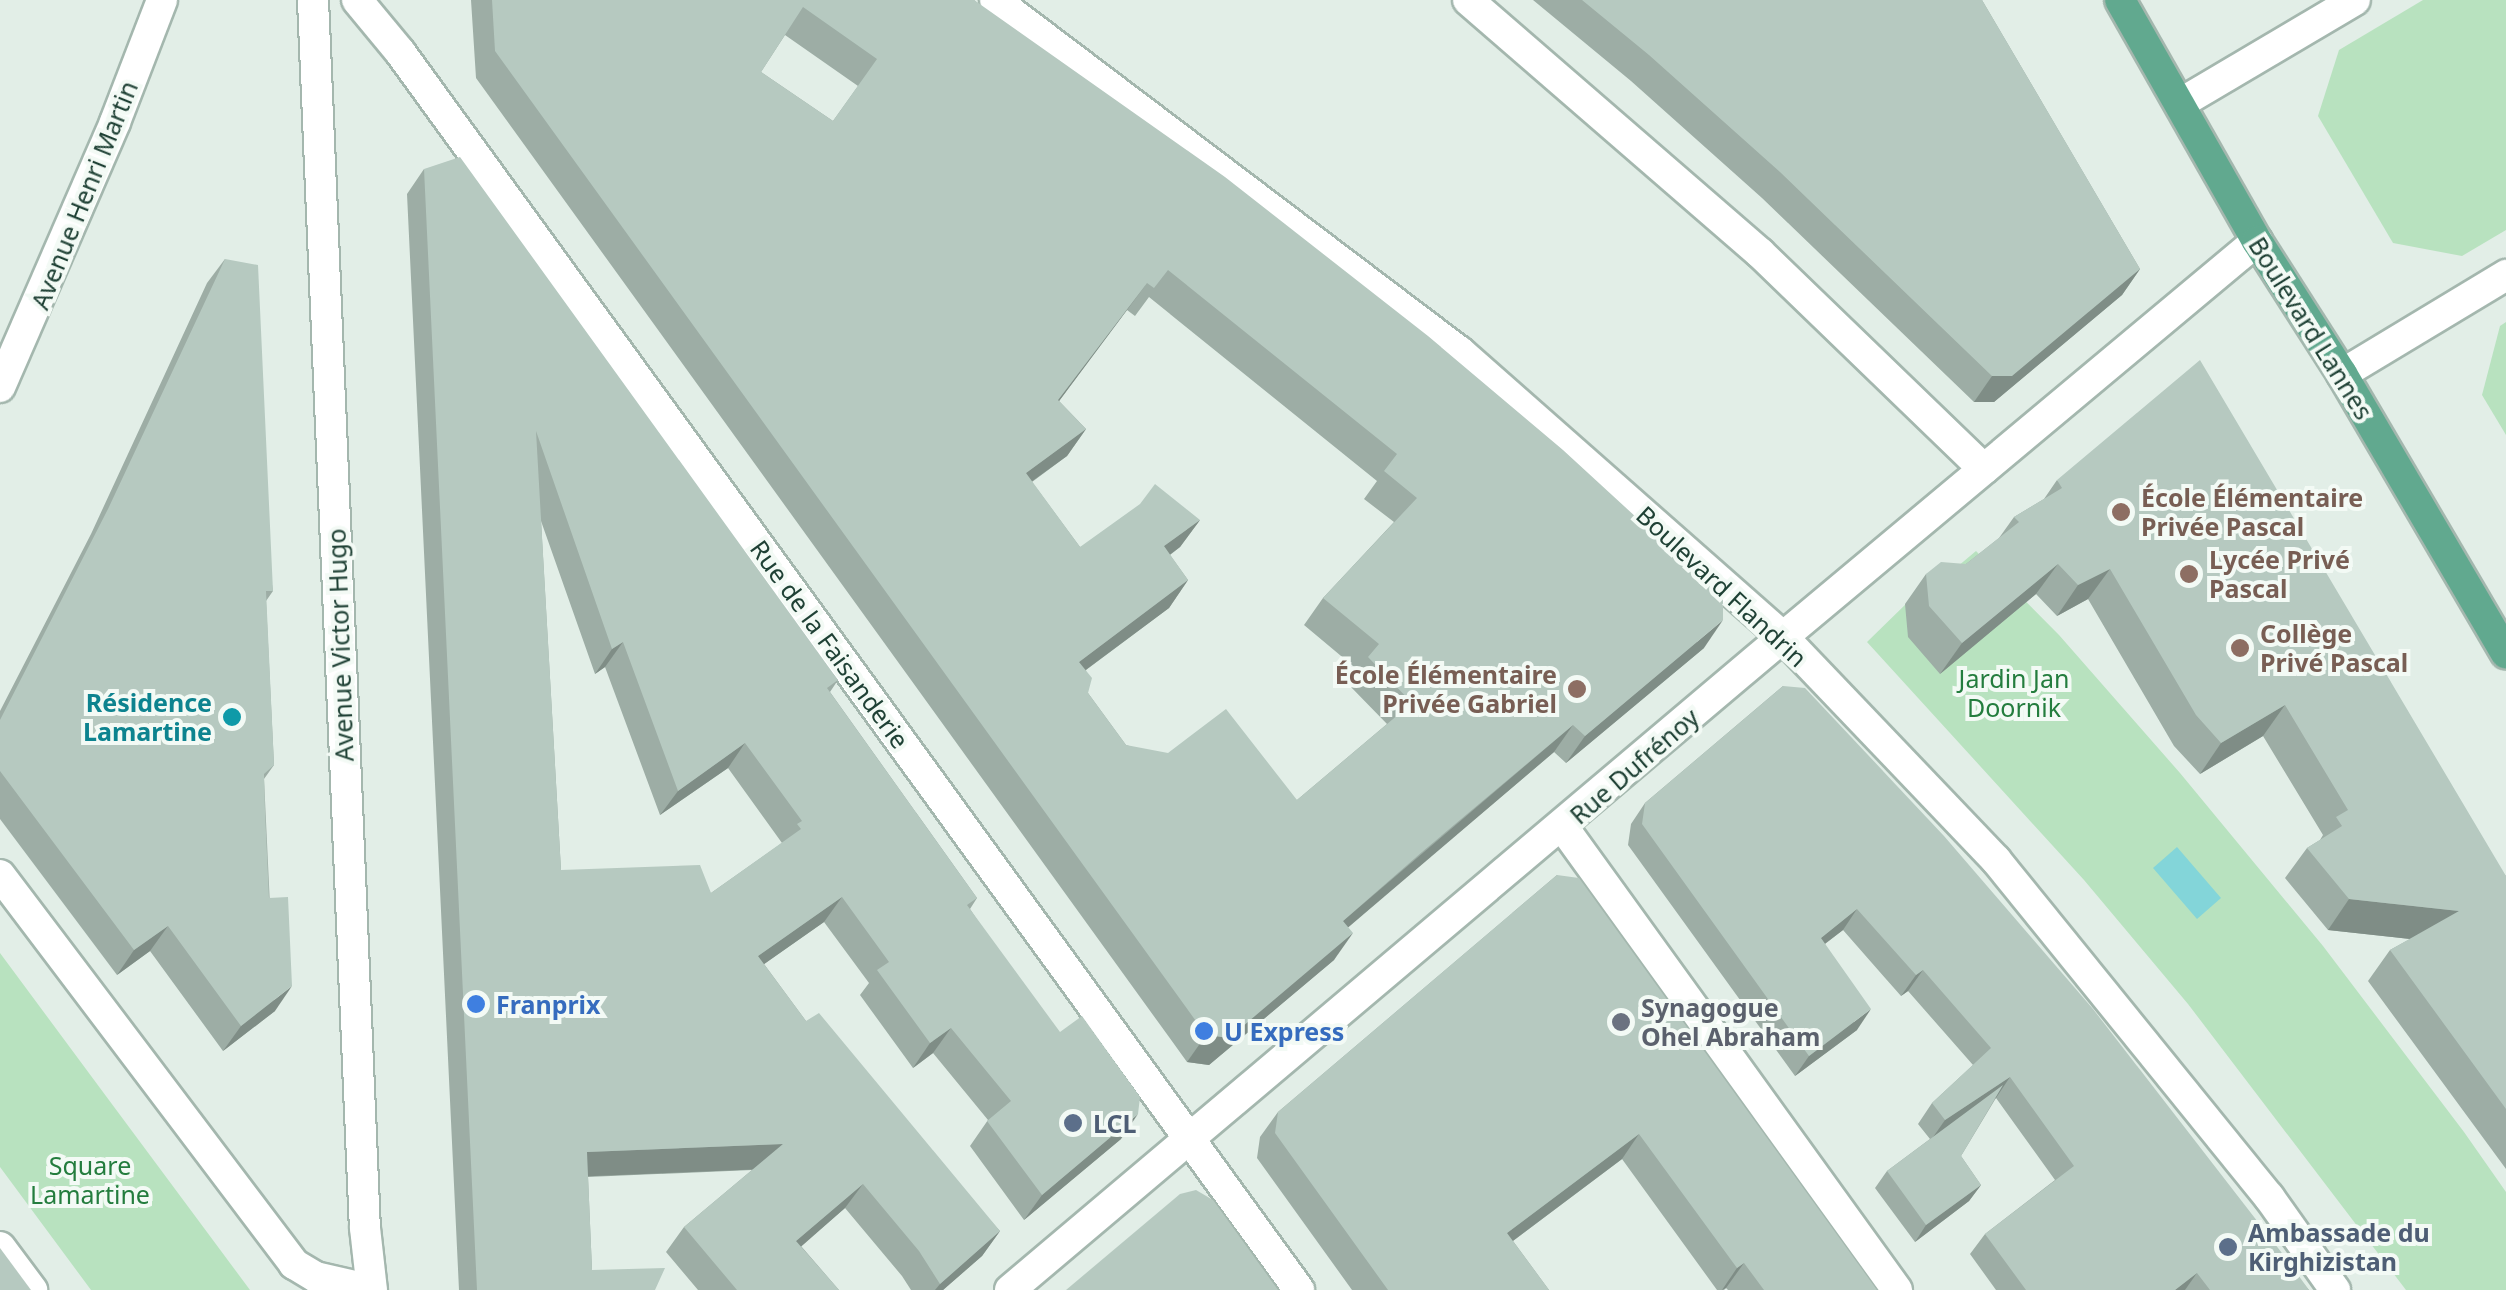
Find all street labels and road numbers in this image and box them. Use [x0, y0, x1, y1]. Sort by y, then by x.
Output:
street label: Avenue Henri Martin [24, 76, 144, 314]
street label: Boulevard Lannes [2243, 231, 2379, 425]
street label: Boulevard Flandrin [1631, 499, 1813, 673]
street label: Avenue Victor Hugo [321, 528, 359, 762]
street label: Rue de la Faisanderie [744, 534, 916, 754]
street label: Rue Dufrénoy [1564, 702, 1704, 830]

